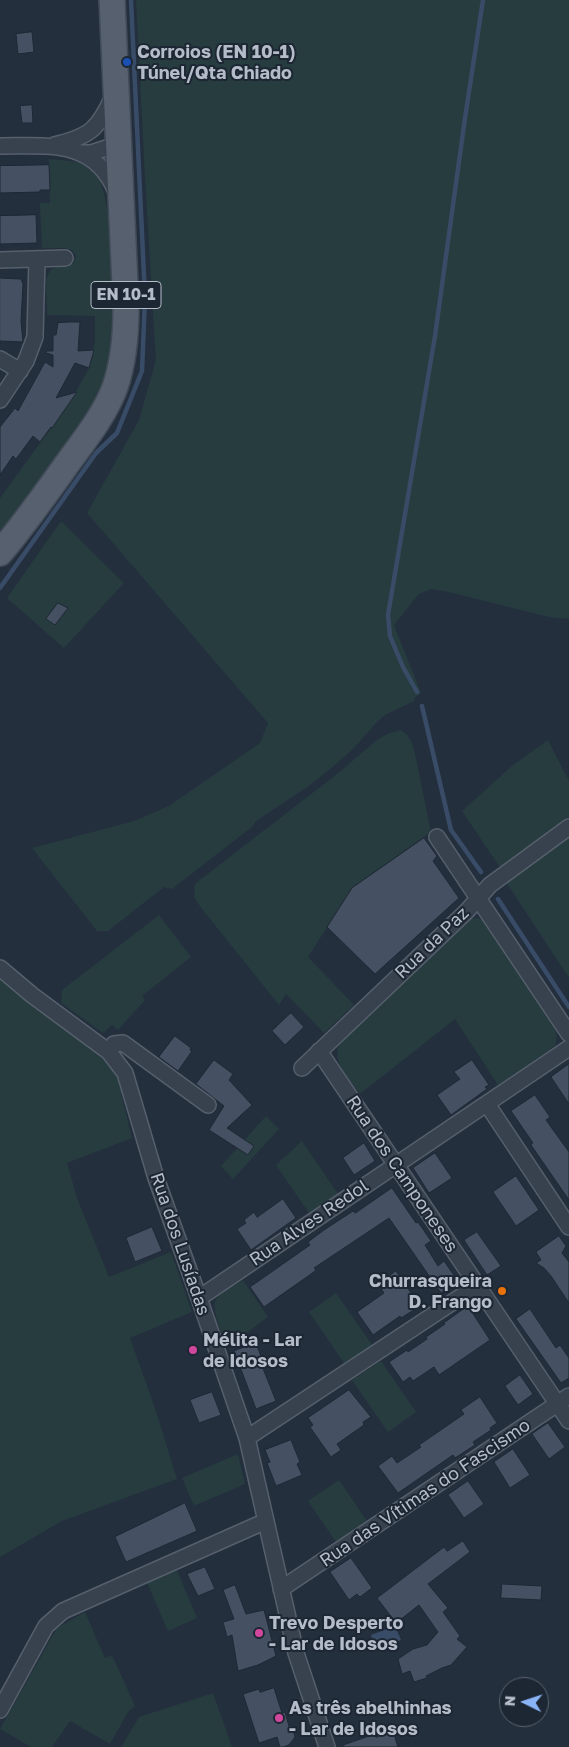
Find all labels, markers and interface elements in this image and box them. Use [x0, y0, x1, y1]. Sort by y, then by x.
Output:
place label: Corroios (EN 10-1) Túnel/Qta Chiado [137, 41, 296, 84]
marker: Corroios (EN 10-1) Túnel/Qta Chiado [121, 56, 133, 68]
road number: EN 10-1 [91, 282, 161, 308]
street label: Rua da Paz [391, 903, 473, 983]
street label: Rua dos Camponeses [341, 1091, 463, 1257]
street label: Rua dos Lusíadas [145, 1170, 215, 1318]
street label: Rua Alves Redol [245, 1175, 373, 1271]
place label: Churrasqueira D. Frango [369, 1270, 492, 1312]
marker: Churrasqueira D. Frango [496, 1285, 508, 1297]
place label: Mélita - Lar de Idosos [203, 1329, 302, 1372]
marker: Mélita - Lar de Idosos [187, 1344, 199, 1356]
street label: Rua das Vítimas do Fascismo [316, 1414, 534, 1572]
place label: Trevo Desperto - Lar de Idosos [269, 1612, 403, 1655]
marker: Trevo Desperto - Lar de Idosos [253, 1627, 265, 1639]
north arrow [499, 1677, 549, 1727]
text: N [501, 1695, 518, 1707]
place label: As três abelhinhas - Lar de Idosos [289, 1697, 452, 1740]
marker: As três abelhinhas - Lar de Idosos [273, 1712, 285, 1724]

